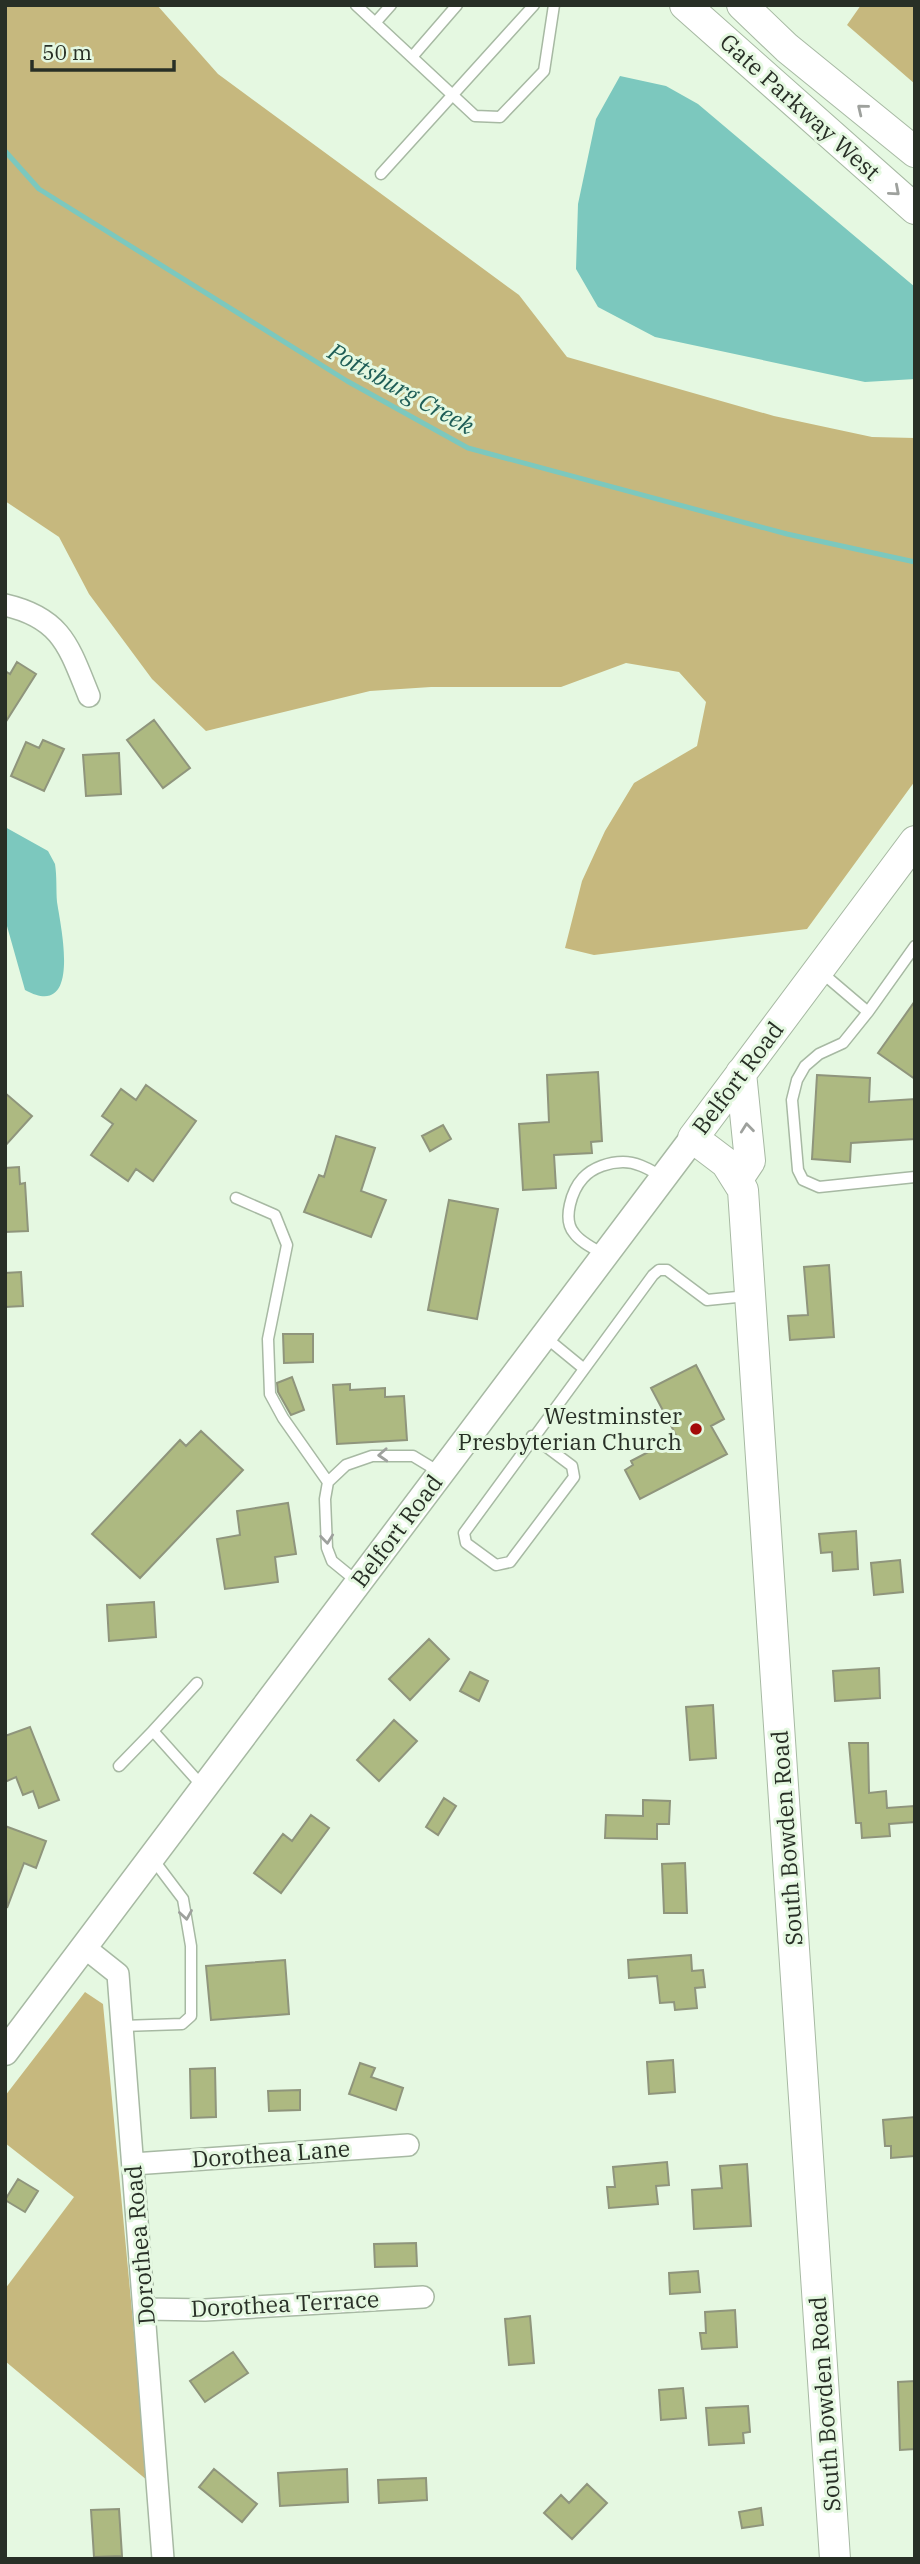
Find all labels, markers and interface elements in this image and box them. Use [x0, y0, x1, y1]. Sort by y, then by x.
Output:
street label: Gate Parkway West [714, 26, 887, 186]
scale bar [32, 28, 173, 72]
text: 50 m [42, 38, 92, 66]
one-way arrow [857, 105, 870, 117]
one-way arrow [886, 183, 899, 195]
water label: Pottsburg Creek [322, 334, 480, 442]
street label: Belfort Road [685, 1015, 790, 1140]
one-way arrow [740, 1122, 755, 1133]
place label: Westminster Presbyterian Church [458, 1400, 682, 1456]
marker: Westminster Presbyterian Church [688, 1421, 704, 1437]
one-way arrow [377, 1448, 388, 1463]
street label: Belfort Road [344, 1468, 449, 1593]
one-way arrow [319, 1533, 334, 1545]
street label: South Bowden Road [764, 1729, 808, 1947]
one-way arrow [178, 1909, 193, 1921]
street label: Dorothea Lane [191, 2133, 351, 2173]
street label: Dorothea Road [117, 2164, 161, 2326]
street label: Dorothea Terrace [190, 2283, 380, 2323]
street label: South Bowden Road [802, 2295, 846, 2513]

